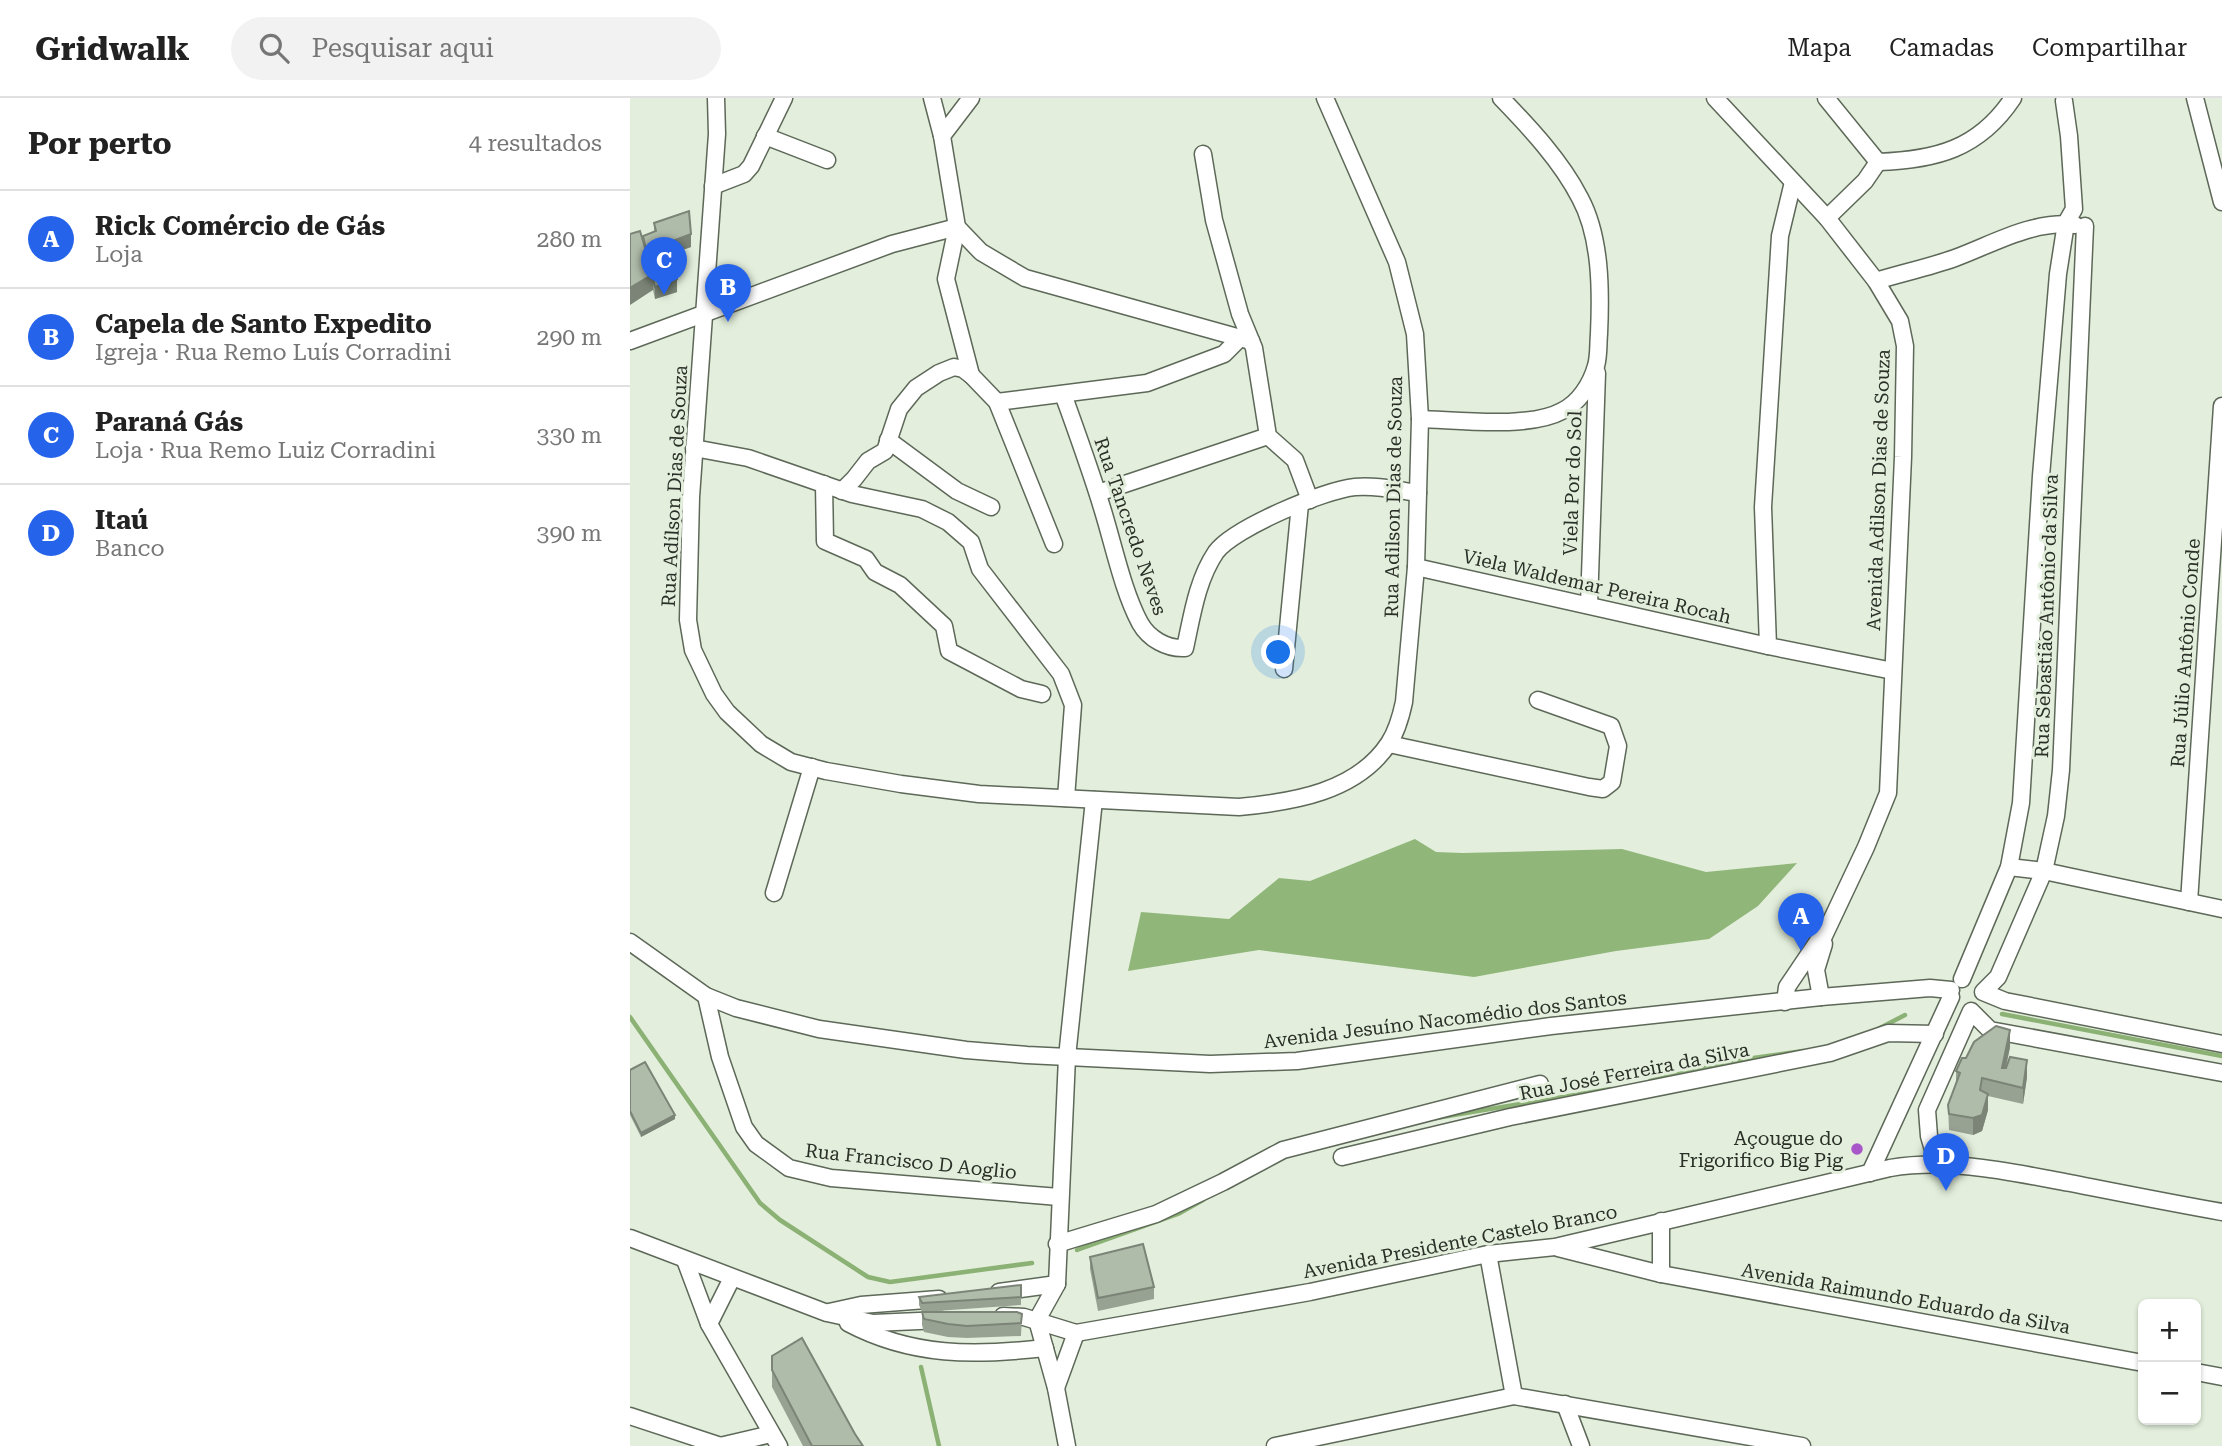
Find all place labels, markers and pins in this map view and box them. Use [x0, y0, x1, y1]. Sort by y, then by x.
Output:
pin: C [641, 237, 687, 295]
pin: B [705, 264, 751, 322]
pin: A [1778, 893, 1824, 951]
place label: Açougue do Frigorifico Big Pig [1679, 1127, 1843, 1172]
pin: D [1923, 1133, 1969, 1191]
marker: Açougue do Frigorifico Big Pig [1849, 1141, 1865, 1157]

